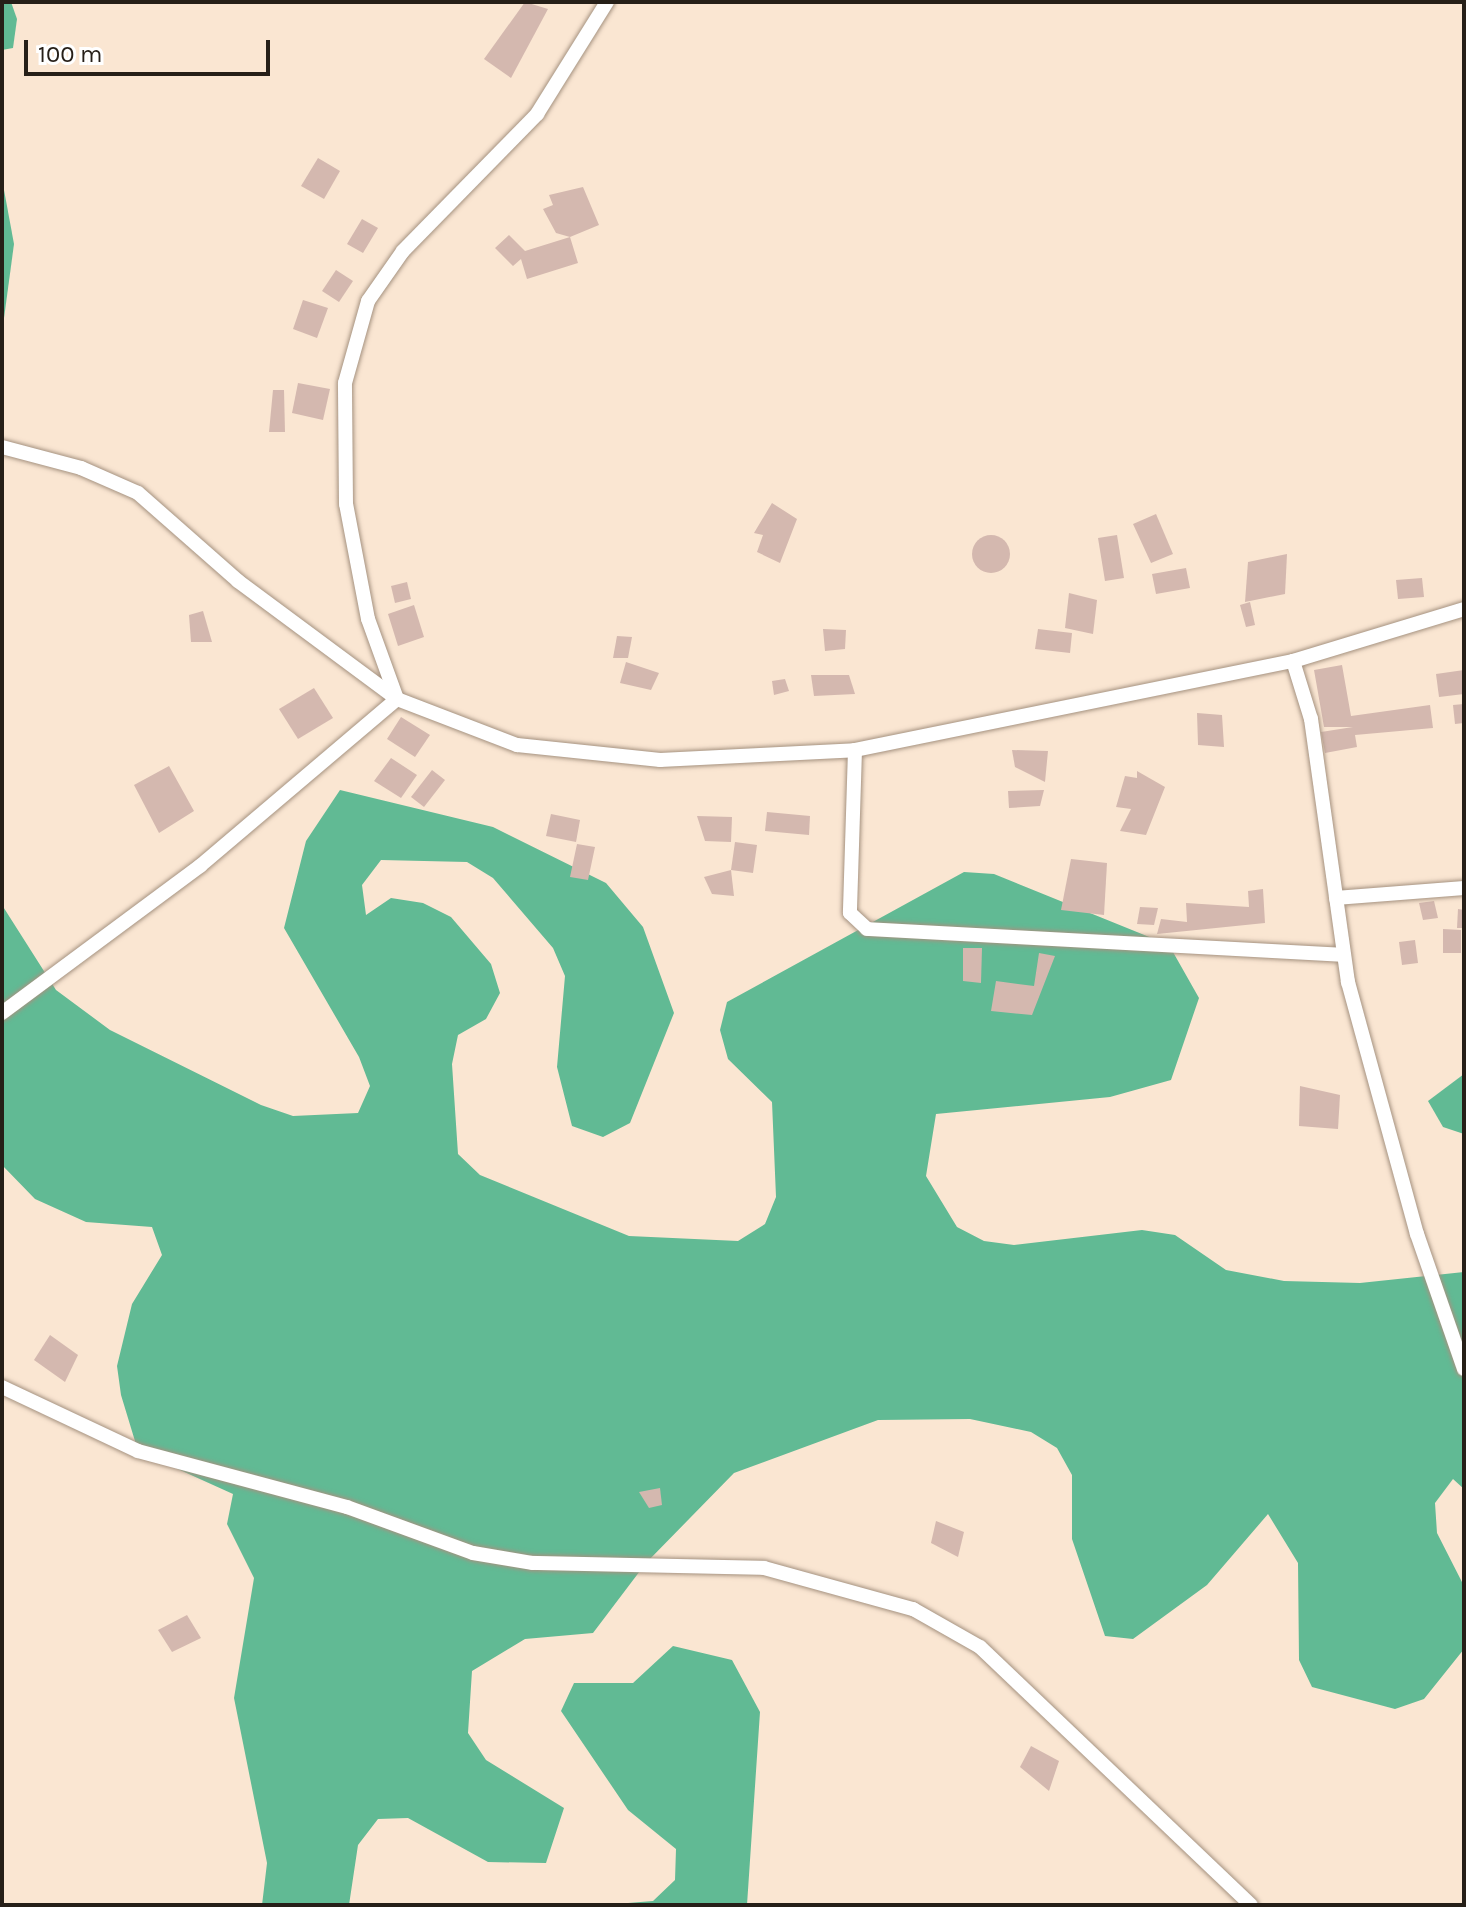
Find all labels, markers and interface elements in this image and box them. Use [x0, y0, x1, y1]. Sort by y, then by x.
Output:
scale bar [28, 24, 274, 74]
text: 100 m [38, 40, 103, 68]

